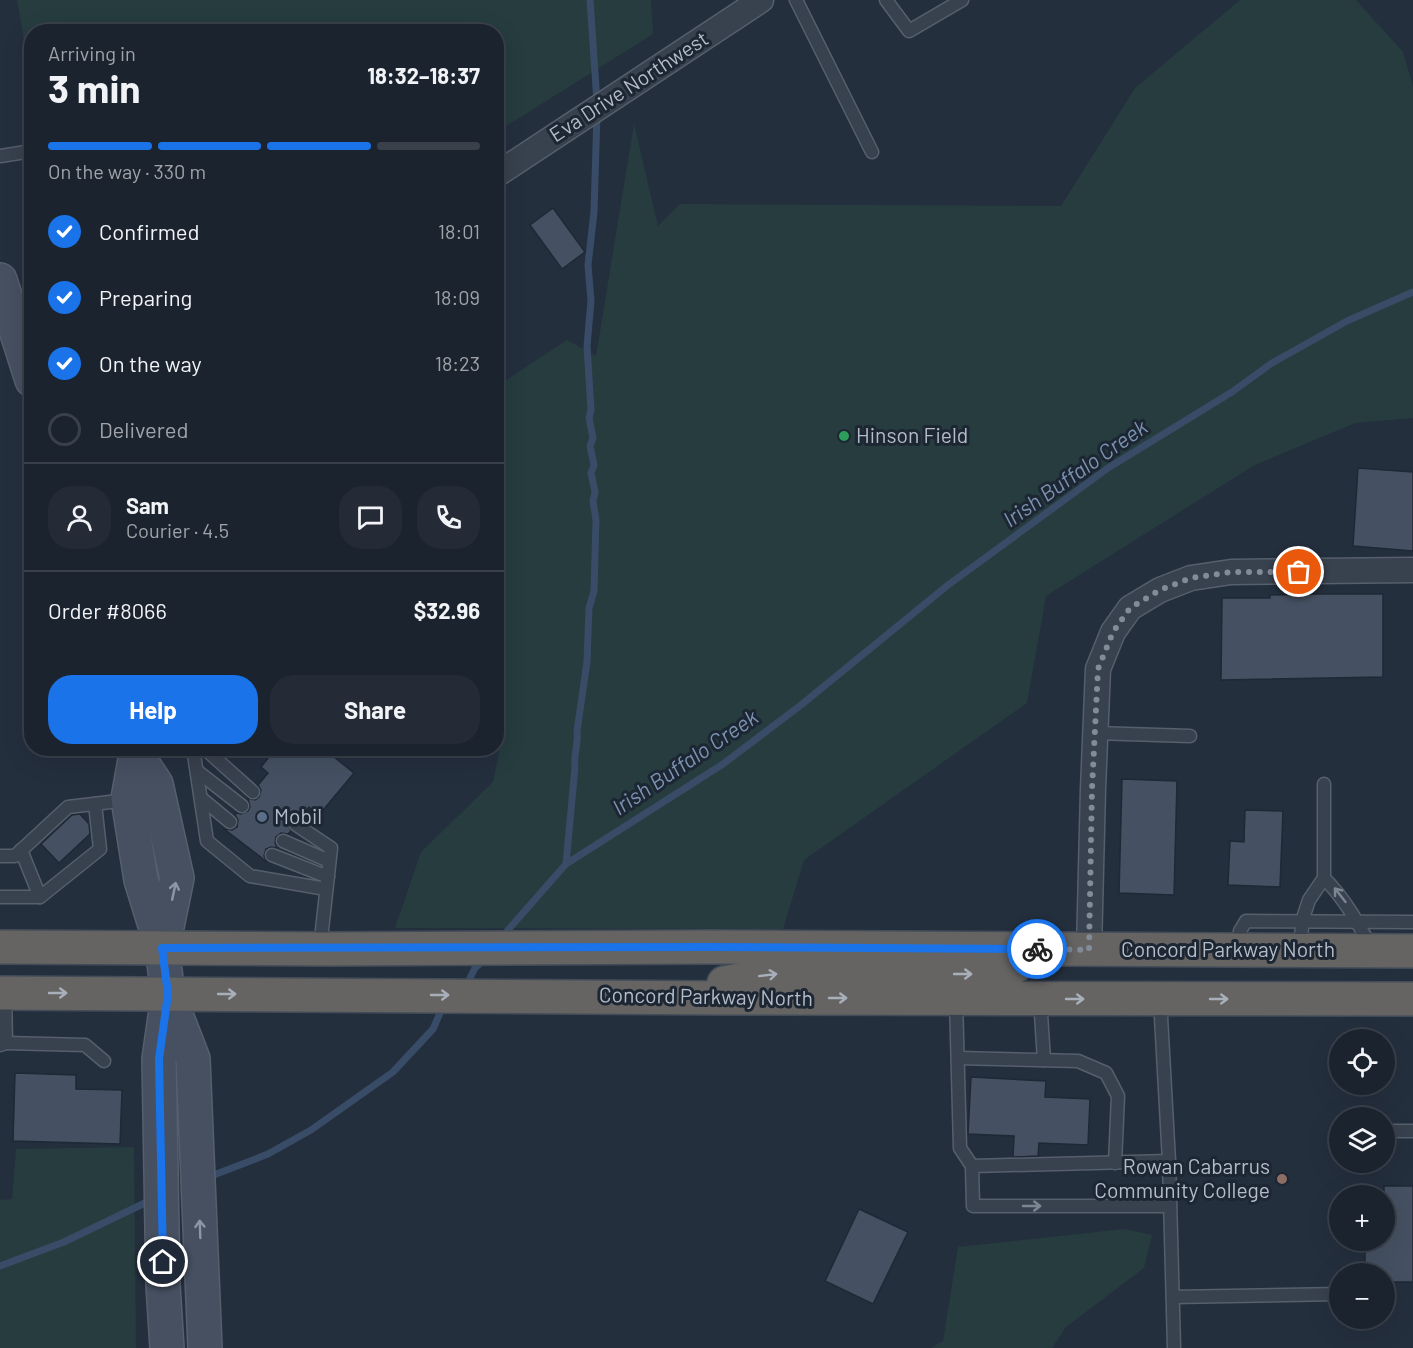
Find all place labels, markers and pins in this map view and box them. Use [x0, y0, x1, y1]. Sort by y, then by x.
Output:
place label: Hinson Field [856, 422, 968, 447]
marker: Hinson Field [837, 429, 851, 443]
pin [1273, 546, 1324, 597]
place label: Mobil [274, 803, 322, 828]
marker: Mobil [255, 810, 269, 824]
place label: Rowan Cabarrus Community College [1094, 1153, 1270, 1202]
marker: Rowan Cabarrus Community College [1275, 1172, 1289, 1186]
pin [137, 1236, 188, 1287]

